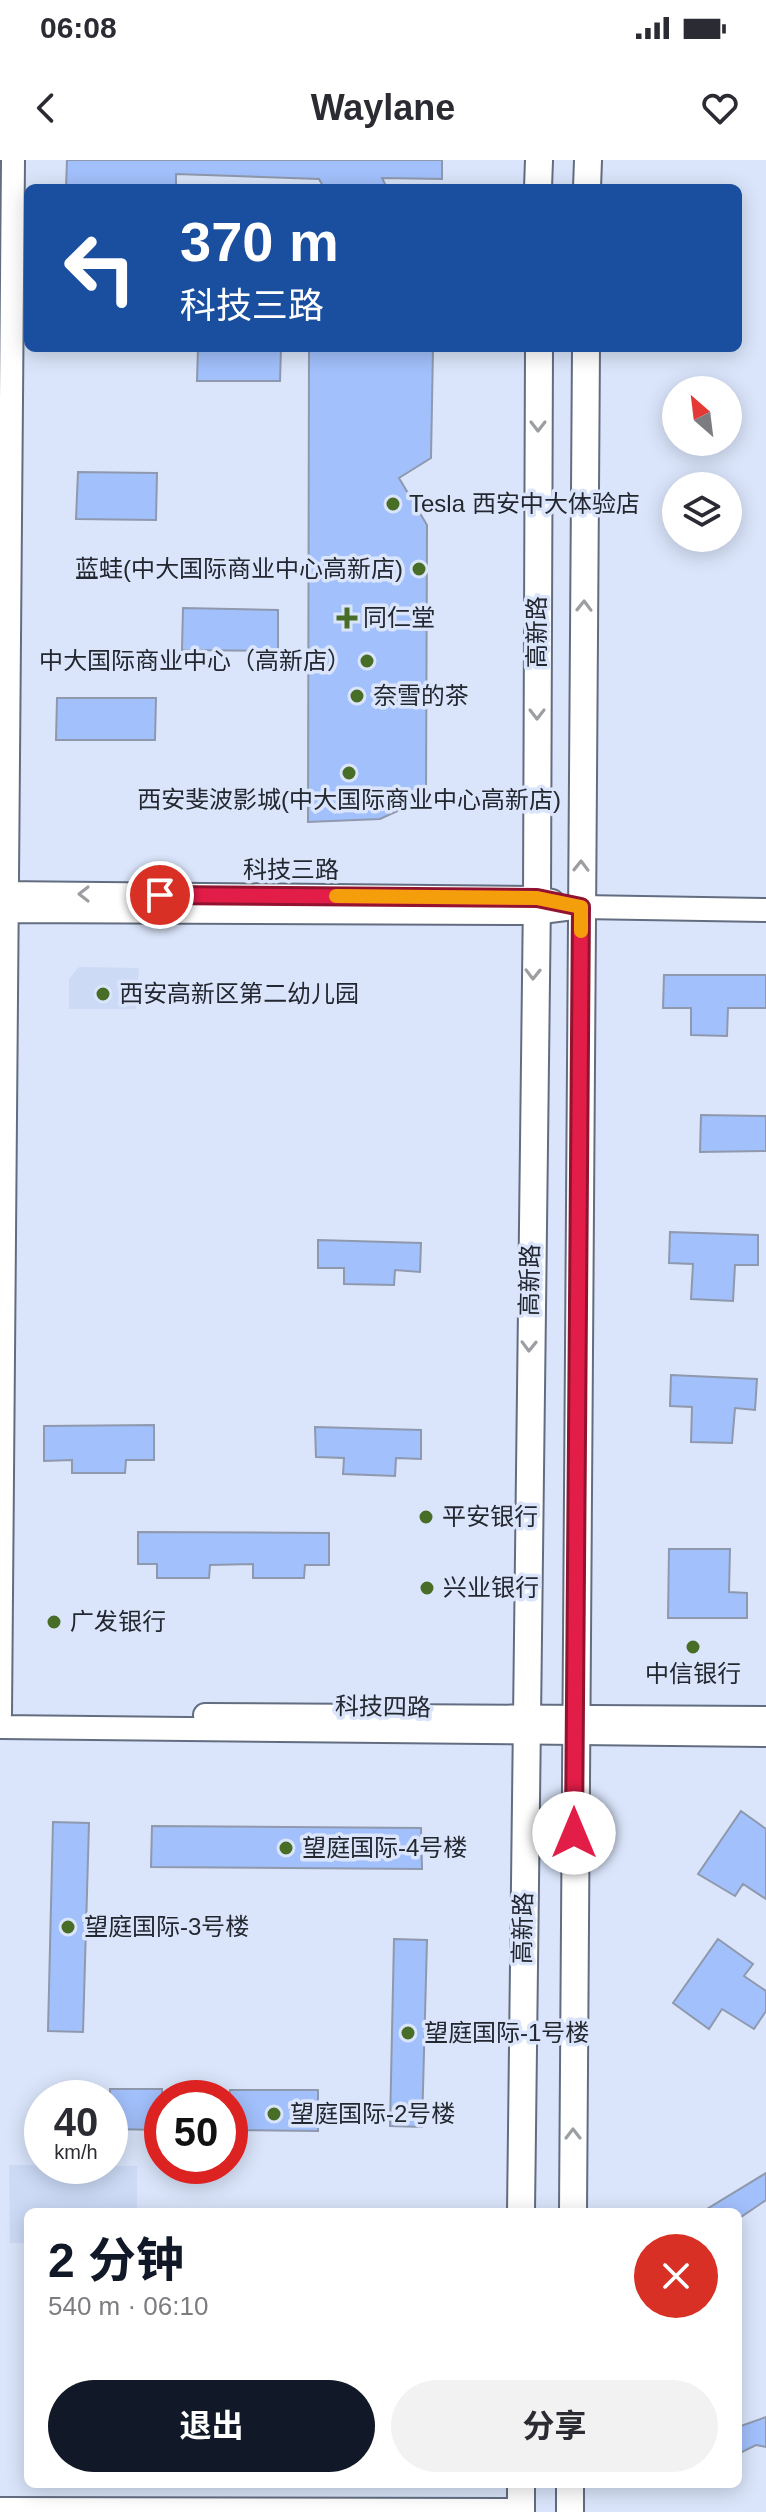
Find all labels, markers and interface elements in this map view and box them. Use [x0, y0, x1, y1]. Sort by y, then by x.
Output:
text: 06:08 [40, 11, 117, 44]
icon: back [24, 86, 68, 130]
icon: heart [698, 86, 742, 130]
text: Waylane [311, 87, 455, 128]
text: 370 m [180, 210, 339, 273]
icon: left [48, 216, 152, 320]
text: 科技三路 [180, 285, 324, 326]
north arrow [662, 376, 742, 456]
map controls [662, 376, 742, 552]
one-way arrow [529, 420, 547, 433]
button: layers [662, 472, 742, 552]
place label: Tesla 西安中大体验店 [409, 490, 640, 517]
marker: Tesla 西安中大体验店 [384, 495, 402, 513]
place label: 蓝蛙(中大国际商业中心高新店) [75, 555, 403, 582]
marker: 蓝蛙(中大国际商业中心高新店) [410, 560, 428, 578]
street label: 高新路 [523, 596, 550, 668]
one-way arrow [575, 599, 592, 612]
place label: 同仁堂 [363, 604, 435, 631]
marker: 同仁堂 [338, 609, 356, 627]
place label: 中大国际商业中心（高新店） [39, 647, 351, 674]
marker: 中大国际商业中心（高新店） [358, 652, 376, 670]
place label: 奈雪的茶 [373, 682, 469, 709]
marker: 奈雪的茶 [348, 687, 366, 705]
one-way arrow [528, 708, 546, 721]
marker: 西安斐波影城(中大国际商业中心高新店) [340, 764, 358, 782]
place label: 西安斐波影城(中大国际商业中心高新店) [137, 786, 561, 813]
street label: 科技三路 [243, 856, 339, 883]
one-way arrow [572, 859, 590, 872]
pin [126, 861, 194, 929]
icon: arrive [138, 873, 182, 917]
one-way arrow [77, 885, 90, 903]
one-way arrow [524, 968, 542, 981]
place label: 西安高新区第二幼儿园 [119, 980, 359, 1007]
marker: 西安高新区第二幼儿园 [94, 985, 112, 1003]
street label: 高新路 [515, 1244, 544, 1316]
one-way arrow [521, 1340, 538, 1353]
place label: 平安银行 [442, 1503, 538, 1530]
marker: 平安银行 [417, 1508, 435, 1526]
place label: 兴业银行 [443, 1574, 539, 1601]
marker: 兴业银行 [418, 1579, 436, 1597]
place label: 广发银行 [70, 1608, 166, 1635]
marker: 广发银行 [45, 1613, 63, 1631]
marker: 中信银行 [684, 1638, 702, 1656]
place label: 中信银行 [645, 1660, 741, 1687]
street label: 科技四路 [335, 1692, 431, 1721]
position arrow [532, 1791, 616, 1875]
place label: 望庭国际-4号楼 [302, 1834, 467, 1861]
marker: 望庭国际-4号楼 [277, 1839, 295, 1857]
street label: 高新路 [508, 1892, 537, 1964]
place label: 望庭国际-3号楼 [84, 1913, 249, 1940]
marker: 望庭国际-3号楼 [59, 1918, 77, 1936]
place label: 望庭国际-1号楼 [424, 2019, 589, 2046]
marker: 望庭国际-1号楼 [399, 2024, 417, 2042]
speed limit sign: 50 [144, 2080, 248, 2184]
text: 40 [54, 2100, 98, 2144]
place label: 望庭国际-2号楼 [290, 2100, 455, 2127]
marker: 望庭国际-2号楼 [265, 2105, 283, 2123]
one-way arrow [564, 2127, 582, 2140]
text: km/h [54, 2141, 98, 2163]
text: 2 分钟 [48, 2234, 184, 2287]
button: close [634, 2234, 718, 2318]
text: 540 m · 06:10 [48, 2291, 208, 2321]
button: 退出 [48, 2380, 375, 2472]
button: 分享 [391, 2380, 718, 2472]

